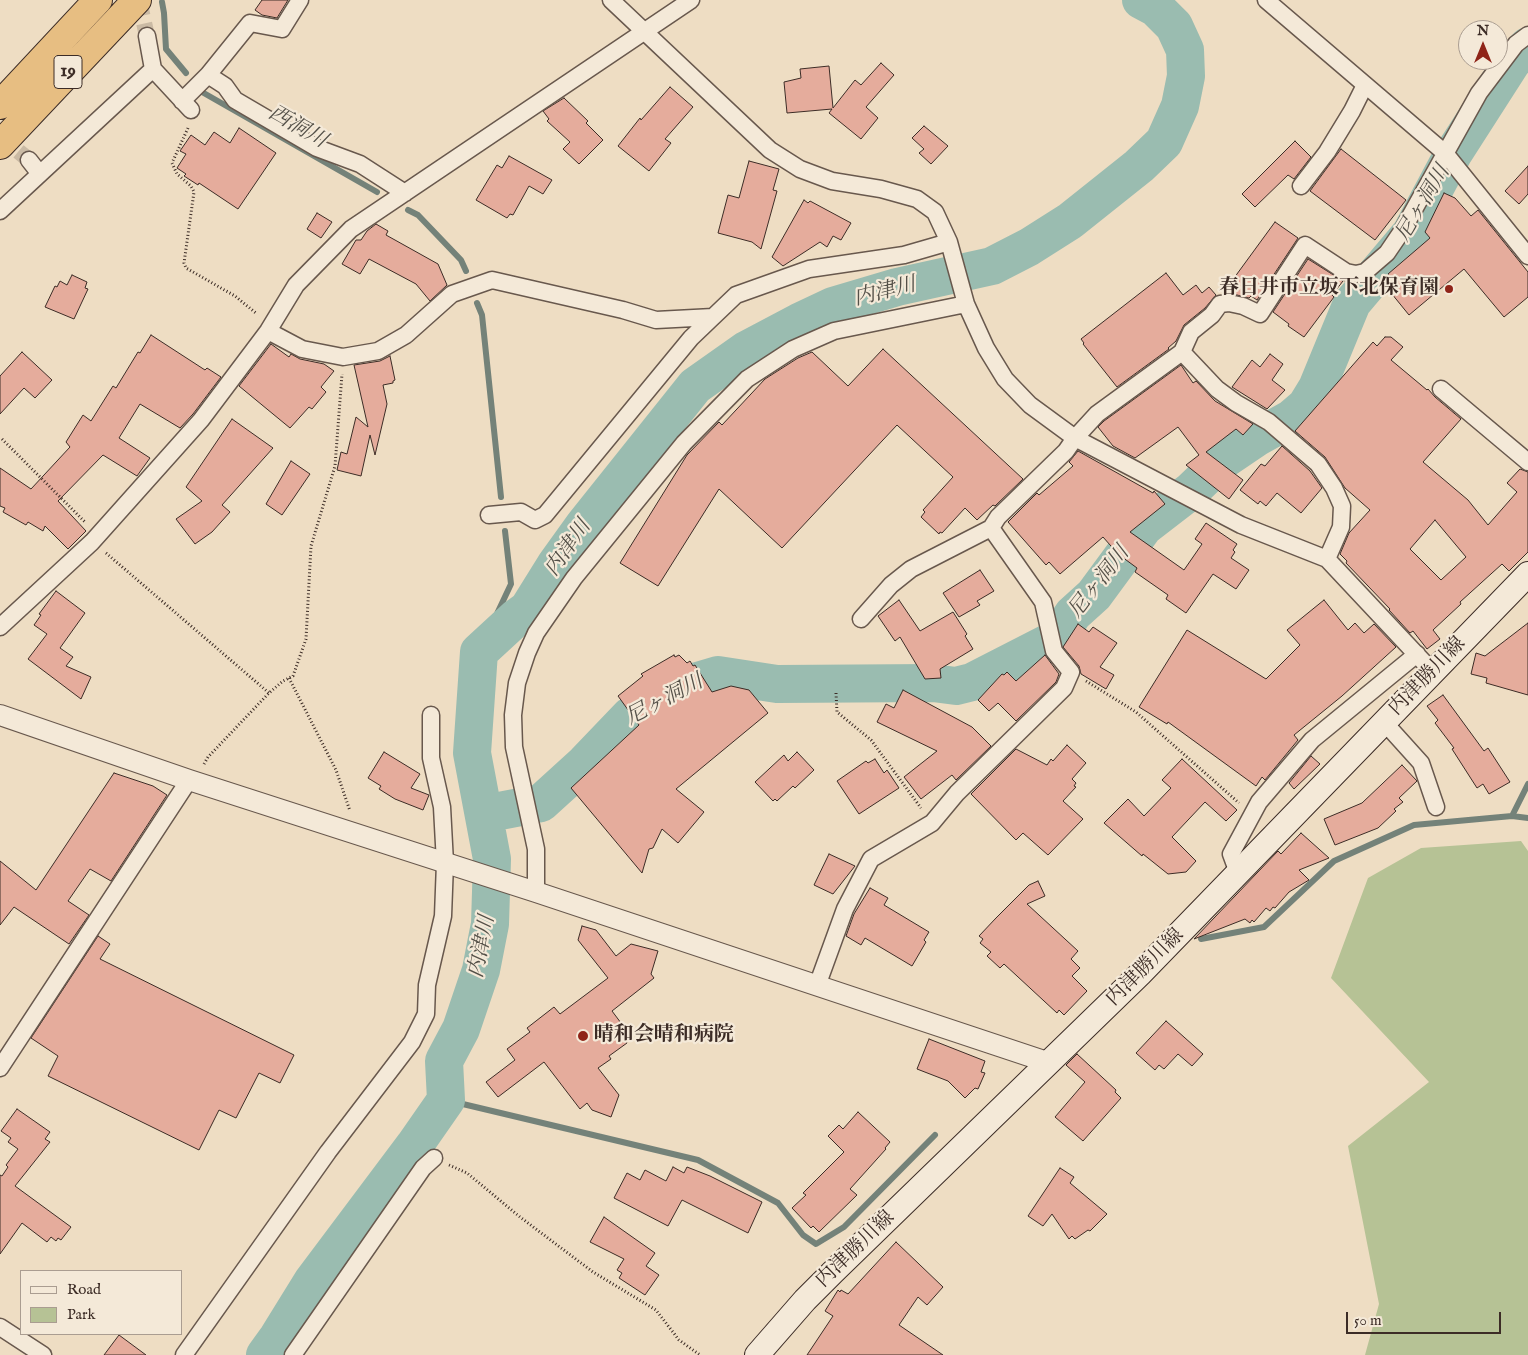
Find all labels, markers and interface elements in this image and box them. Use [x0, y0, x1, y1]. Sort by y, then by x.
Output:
north arrow [1458, 20, 1508, 70]
text: N [1477, 22, 1489, 40]
road number: 19 [54, 56, 82, 88]
water label: 西洞川 [263, 101, 331, 155]
water label: 尼ヶ洞川 [1392, 162, 1456, 246]
water label: 内津川 [851, 273, 919, 313]
place label: 春日井市立坂下北保育園 [1219, 277, 1439, 301]
marker: 春日井市立坂下北保育園 [1443, 283, 1455, 295]
water label: 内津川 [541, 516, 597, 582]
water label: 尼ヶ洞川 [1064, 542, 1136, 624]
street label: 内津勝川線 [1385, 633, 1471, 721]
water label: 尼ヶ洞川 [622, 670, 708, 732]
water label: 内津川 [465, 914, 501, 980]
street label: 内津勝川線 [1102, 924, 1190, 1012]
place label: 晴和会晴和病院 [594, 1024, 734, 1048]
marker: 晴和会晴和病院 [576, 1029, 590, 1043]
street label: 内津勝川線 [812, 1207, 900, 1293]
legend [20, 1270, 182, 1335]
text: Road [67, 1280, 101, 1299]
scale bar [1348, 1302, 1503, 1334]
text: Park [67, 1305, 96, 1324]
text: 50 m [1354, 1311, 1382, 1330]

